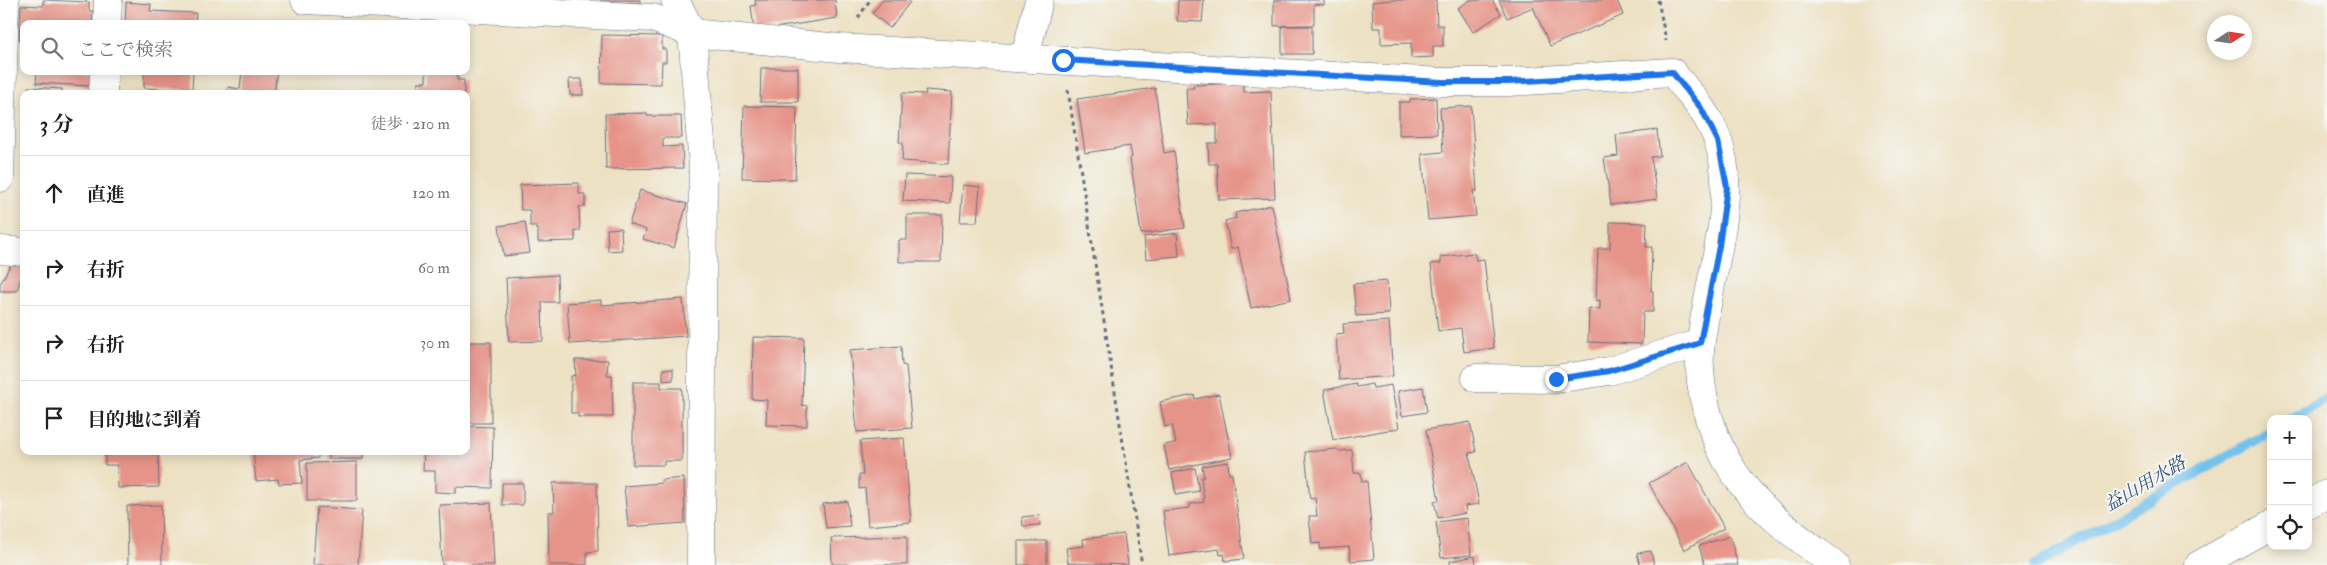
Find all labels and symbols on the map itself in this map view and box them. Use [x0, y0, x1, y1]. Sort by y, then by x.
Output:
north arrow [2207, 15, 2252, 60]
route start [1052, 49, 1075, 72]
route end [1545, 368, 1568, 391]
water label: 益山用水路 [2100, 451, 2191, 516]

